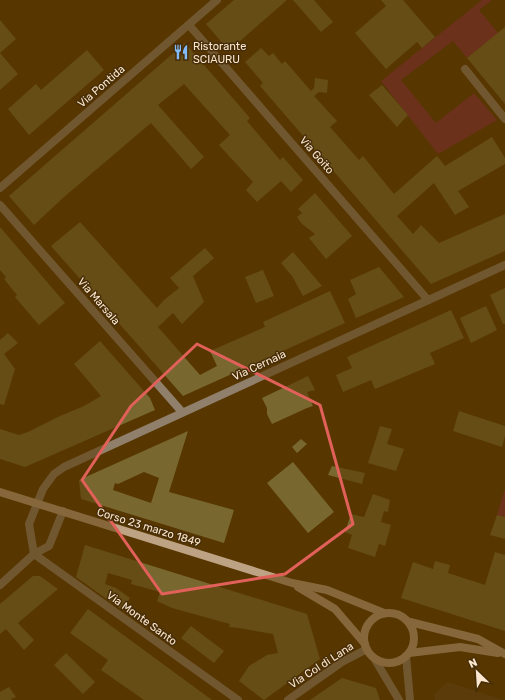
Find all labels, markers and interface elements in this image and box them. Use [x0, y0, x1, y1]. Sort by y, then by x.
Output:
place label: Ristorante SCIAURU [193, 40, 246, 66]
restaurant icon: Ristorante SCIAURU [172, 43, 190, 61]
street label: Via Pontida [75, 62, 128, 110]
street label: Via Goito [297, 134, 337, 177]
street label: Via Marsala [75, 275, 123, 327]
street label: Via Cernaia [230, 347, 288, 384]
street label: Corso 23 marzo 1849 [95, 506, 202, 549]
street label: Via Monte Santo [104, 589, 179, 648]
street label: Via Col di Lana [286, 640, 356, 691]
north arrow [457, 652, 497, 692]
text: N [467, 656, 479, 671]

